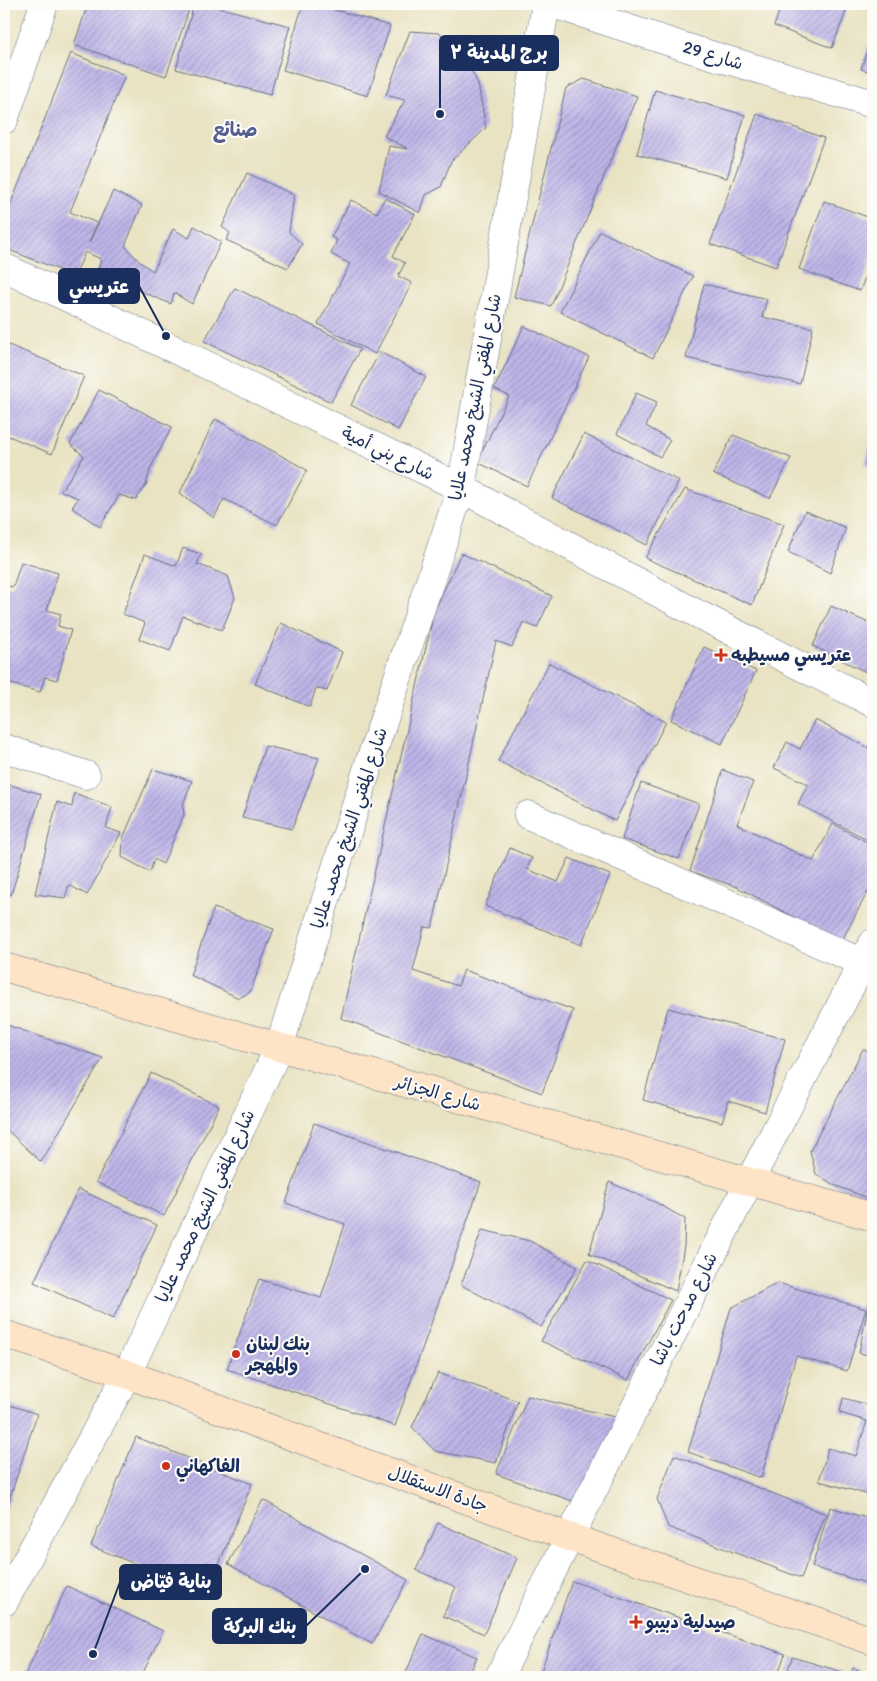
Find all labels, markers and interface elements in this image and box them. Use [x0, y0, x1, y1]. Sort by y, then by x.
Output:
street label: شارع 29 [680, 35, 746, 76]
callout: برج المدينة ٣ [440, 36, 558, 70]
text: برج المدينة ٣ [450, 41, 548, 65]
district label: صنائع [213, 118, 257, 143]
callout: عتريسي [59, 269, 139, 303]
text: عتريسي [69, 275, 129, 303]
street label: شارع المفتي الشيخ محمد علايا [444, 292, 511, 503]
street label: شارع بني أمية [336, 421, 438, 489]
place label: عتريسي مسيطبه [731, 644, 851, 671]
marker: عتريسي مسيطبه [715, 649, 727, 661]
street label: شارع المفتي الشيخ محمد علايا [306, 725, 397, 933]
street label: شارع الجزائر [390, 1070, 483, 1117]
street label: شارع المفتي الشيخ محمد علايا [151, 1106, 264, 1308]
street label: شارع مدحت باشا [646, 1249, 723, 1370]
place label: بنك لبنان والمهجر [244, 1333, 310, 1376]
marker: بنك لبنان والمهجر [230, 1348, 242, 1360]
place label: الفاكهاني [176, 1455, 240, 1482]
marker: الفاكهاني [160, 1460, 172, 1472]
street label: جادة الاستقلال [385, 1461, 491, 1517]
callout: بناية فيّاض [120, 1565, 221, 1599]
text: بناية فيّاض [130, 1570, 212, 1594]
callout: بنك البركة [213, 1609, 306, 1643]
place label: صيدلية دبيبو [644, 1611, 736, 1634]
text: بنك البركة [223, 1615, 297, 1639]
marker: صيدلية دبيبو [630, 1616, 642, 1628]

